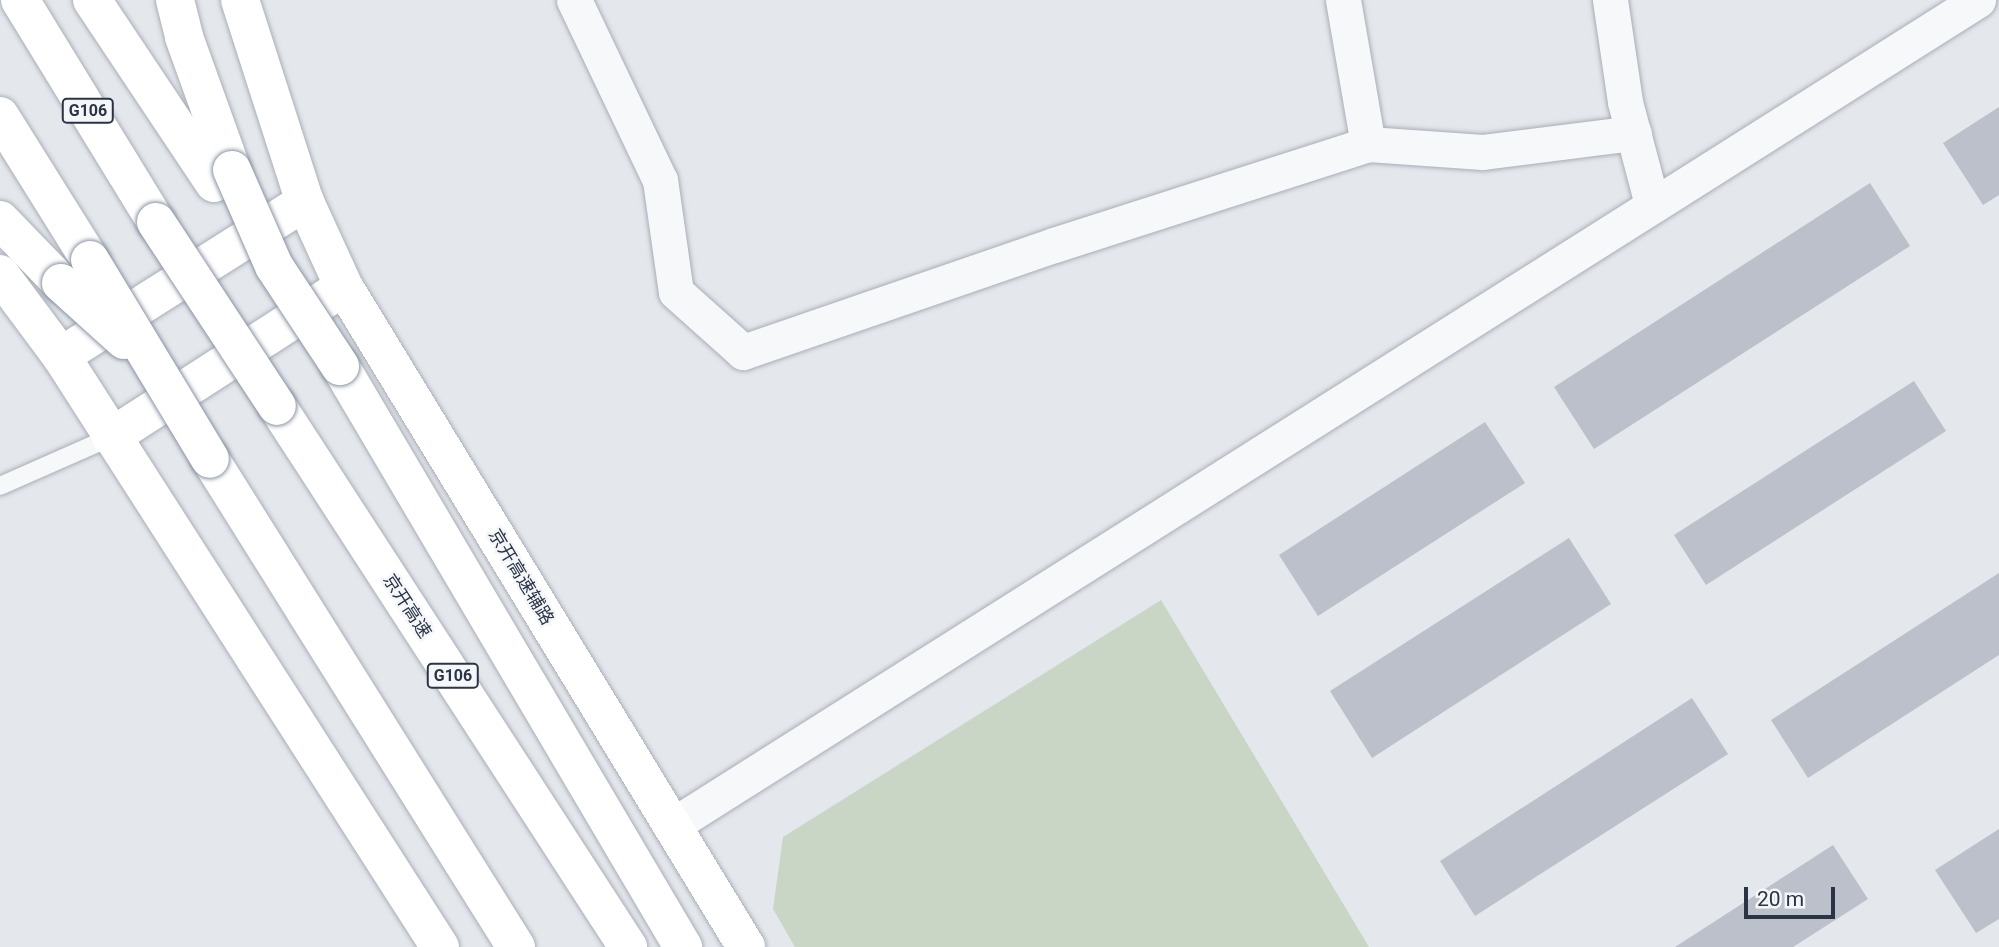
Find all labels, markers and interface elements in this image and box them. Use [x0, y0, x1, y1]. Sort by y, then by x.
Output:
road number: G106 [62, 99, 114, 124]
street label: 京开高速辅路 [484, 525, 558, 629]
street label: 京开高速 [378, 570, 436, 642]
road number: G106 [427, 664, 479, 688]
scale bar [1747, 874, 1838, 918]
text: 20 m [1757, 887, 1804, 911]

